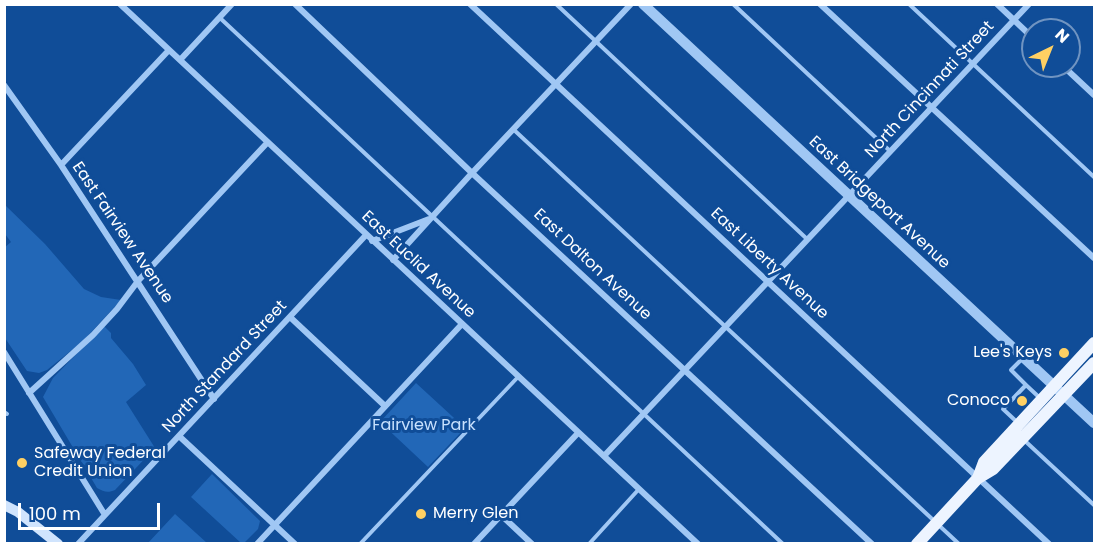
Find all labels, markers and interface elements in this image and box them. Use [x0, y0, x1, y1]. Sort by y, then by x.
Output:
street label: North Cincinnati Street [862, 18, 998, 162]
north arrow [1021, 18, 1081, 78]
text: N [1050, 23, 1074, 48]
street label: East Bridgeport Avenue [804, 133, 954, 273]
street label: East Fairview Avenue [67, 159, 177, 307]
street label: East Liberty Avenue [706, 204, 832, 324]
street label: East Dalton Avenue [529, 205, 655, 325]
street label: East Euclid Avenue [357, 207, 479, 323]
street label: North Standard Street [159, 297, 291, 437]
place label: Lee's Keys [973, 343, 1052, 363]
marker: Lee's Keys [1057, 346, 1071, 360]
place label: Conoco [947, 391, 1010, 411]
marker: Conoco [1015, 394, 1029, 408]
park label: Fairview Park [372, 416, 476, 436]
place label: Safeway Federal Credit Union [34, 444, 166, 482]
marker: Safeway Federal Credit Union [15, 456, 29, 470]
scale bar [21, 491, 164, 529]
text: 100 m [29, 501, 81, 526]
place label: Merry Glen [433, 504, 518, 524]
marker: Merry Glen [414, 507, 428, 521]

